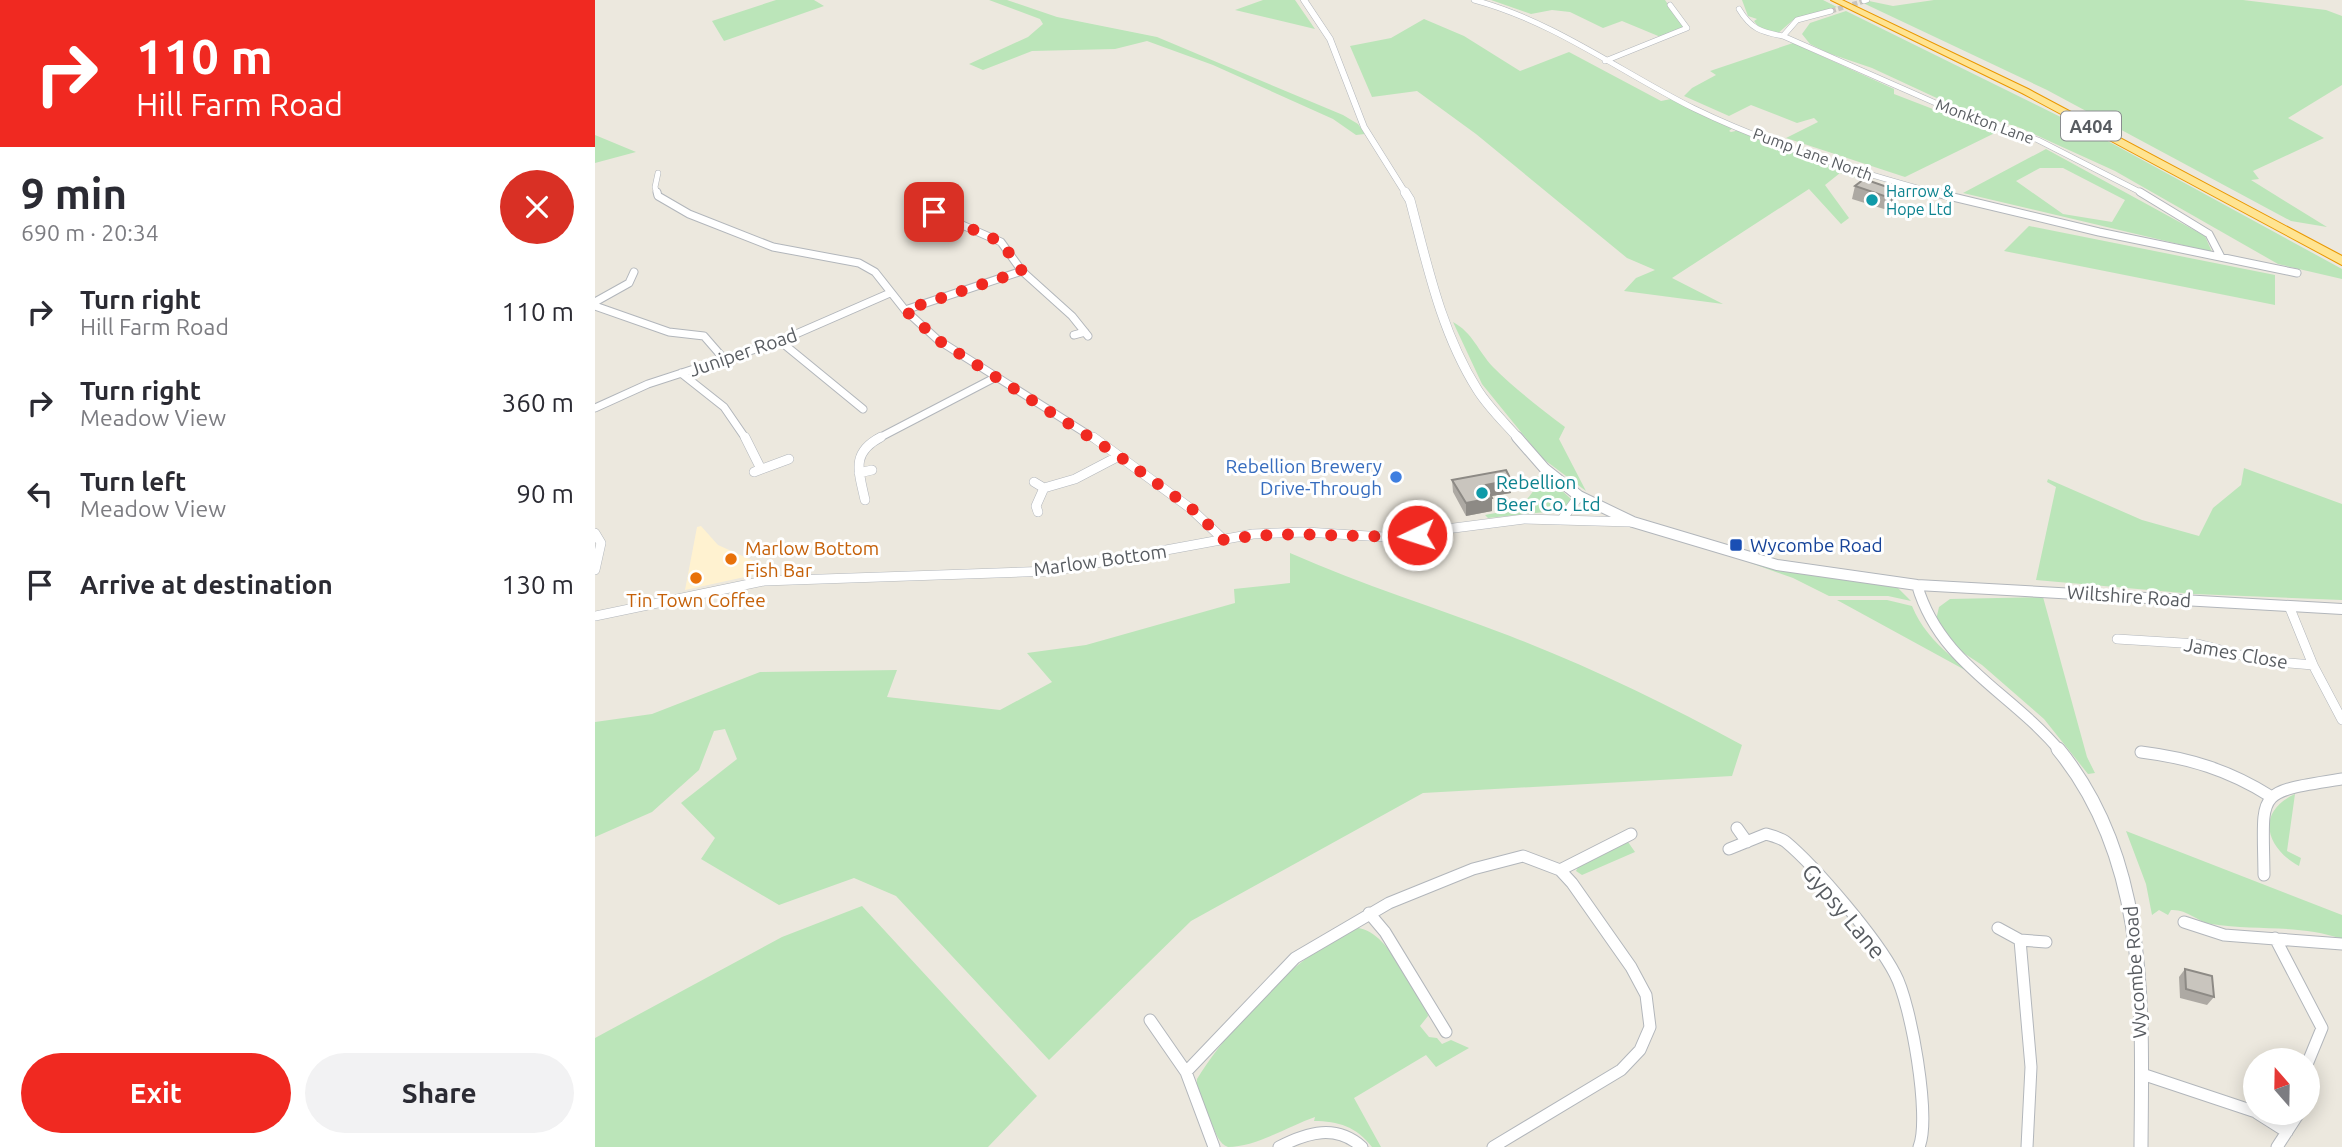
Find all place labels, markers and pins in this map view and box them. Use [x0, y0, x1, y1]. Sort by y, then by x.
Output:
pin [904, 182, 964, 242]
place label: Harrow & Hope Ltd [1886, 182, 1954, 218]
marker: Harrow & Hope Ltd [1864, 192, 1880, 208]
place label: Rebellion Brewery Drive-Through [1225, 455, 1382, 499]
marker: Rebellion Brewery Drive-Through [1388, 469, 1404, 485]
place label: Rebellion Beer Co. Ltd [1496, 471, 1601, 515]
marker: Rebellion Beer Co. Ltd [1474, 485, 1490, 501]
place label: Wycombe Road [1750, 534, 1883, 556]
place label: Marlow Bottom Fish Bar [745, 537, 879, 581]
marker: Wycombe Road [1728, 537, 1744, 553]
marker: Marlow Bottom Fish Bar [723, 551, 739, 567]
marker: Tin Town Coffee [688, 570, 704, 586]
place label: Tin Town Coffee [626, 589, 766, 611]

